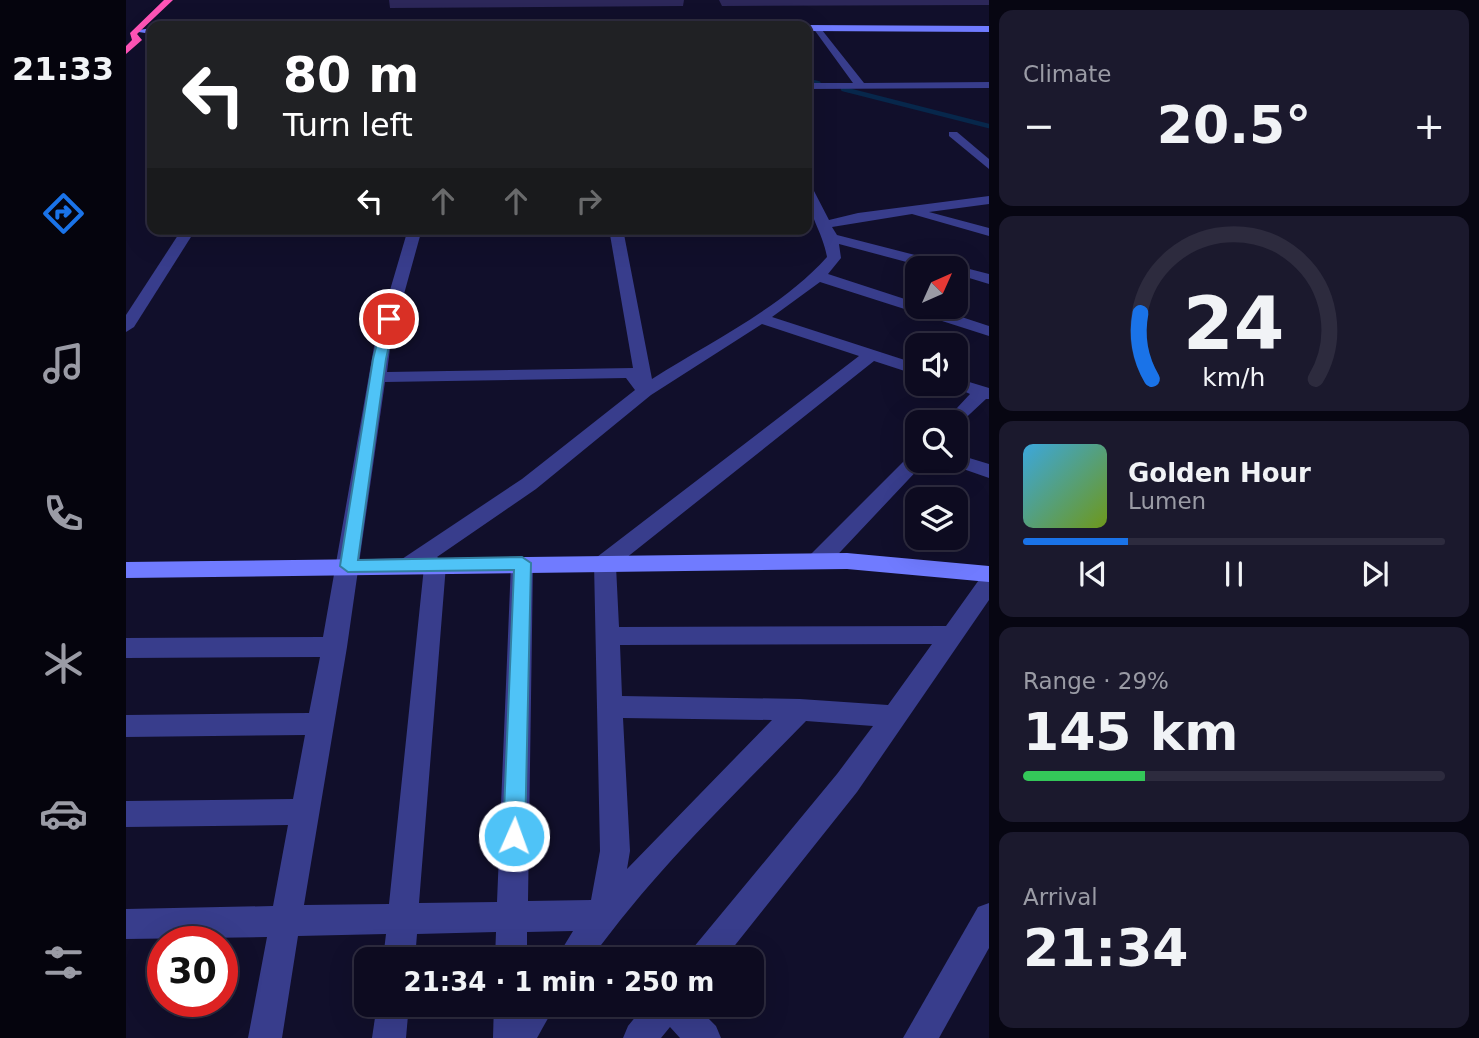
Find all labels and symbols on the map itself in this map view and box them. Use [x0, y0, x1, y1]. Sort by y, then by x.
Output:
north arrow [905, 256, 968, 318]
pin [359, 289, 419, 349]
position arrow [477, 799, 551, 873]
speed limit sign: 30 [147, 926, 238, 1017]

